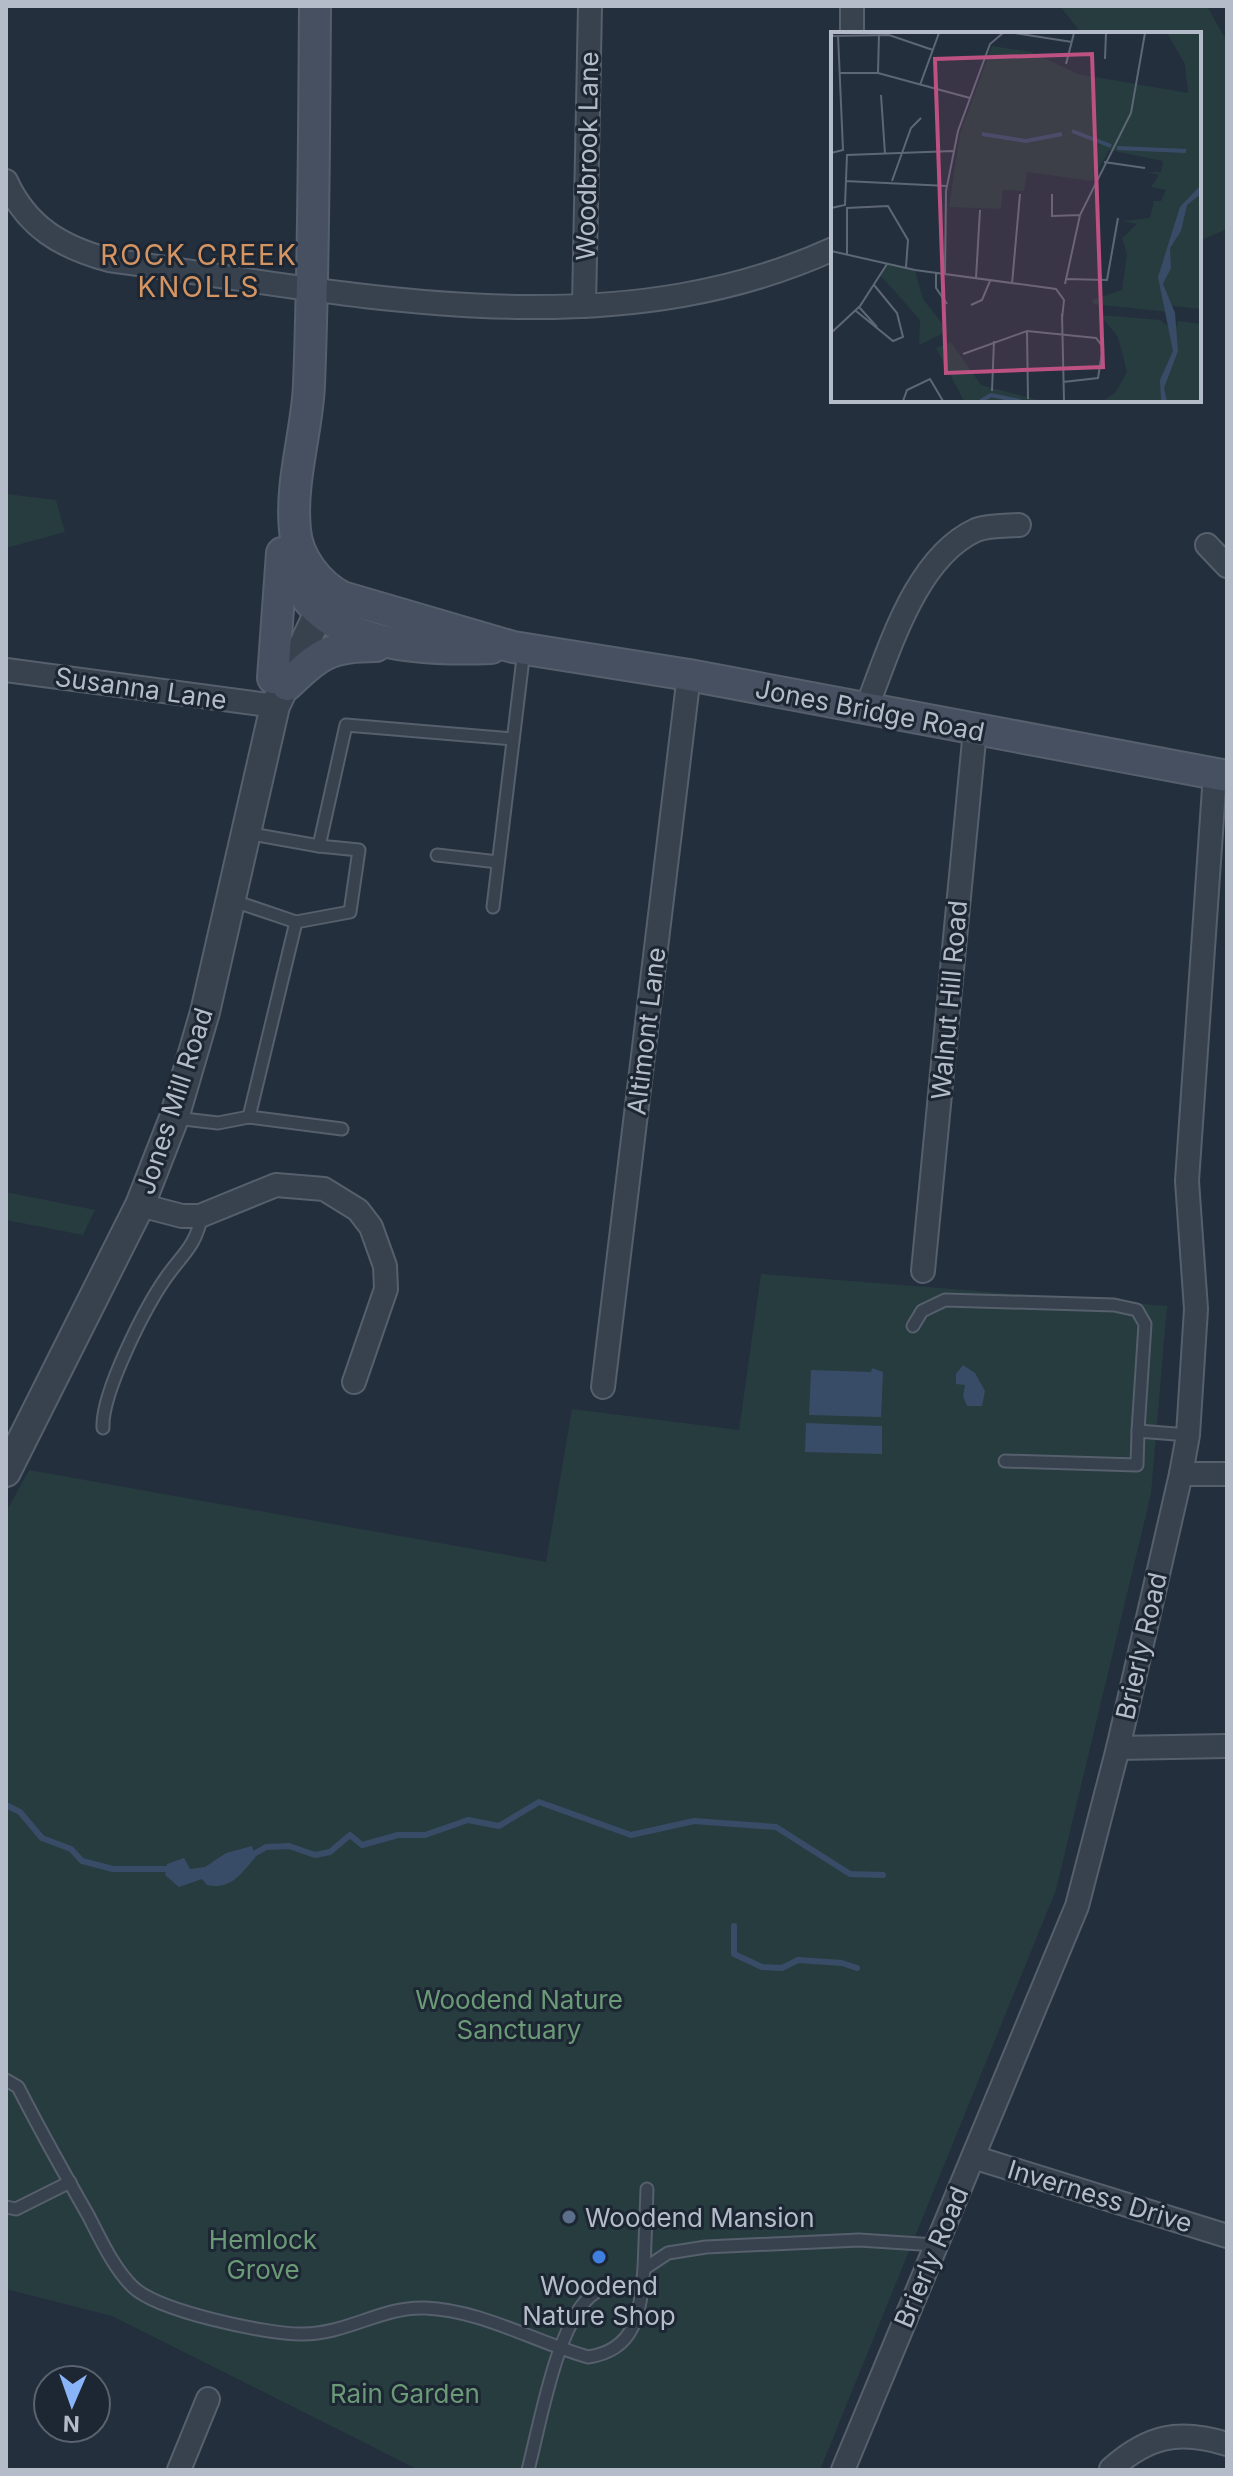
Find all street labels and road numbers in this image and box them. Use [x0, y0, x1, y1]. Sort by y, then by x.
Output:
street label: Woodbrook Lane [570, 51, 604, 261]
street label: Susanna Lane [53, 661, 229, 715]
street label: Jones Bridge Road [753, 673, 987, 747]
street label: Walnut Hill Road [925, 899, 973, 1101]
street label: Altimont Lane [620, 945, 672, 1117]
street label: Jones Mill Road [129, 1004, 219, 1198]
street label: Brierly Road [1109, 1569, 1173, 1723]
street label: Inverness Drive [1004, 2153, 1196, 2239]
street label: Brierly Road [887, 2182, 975, 2332]

